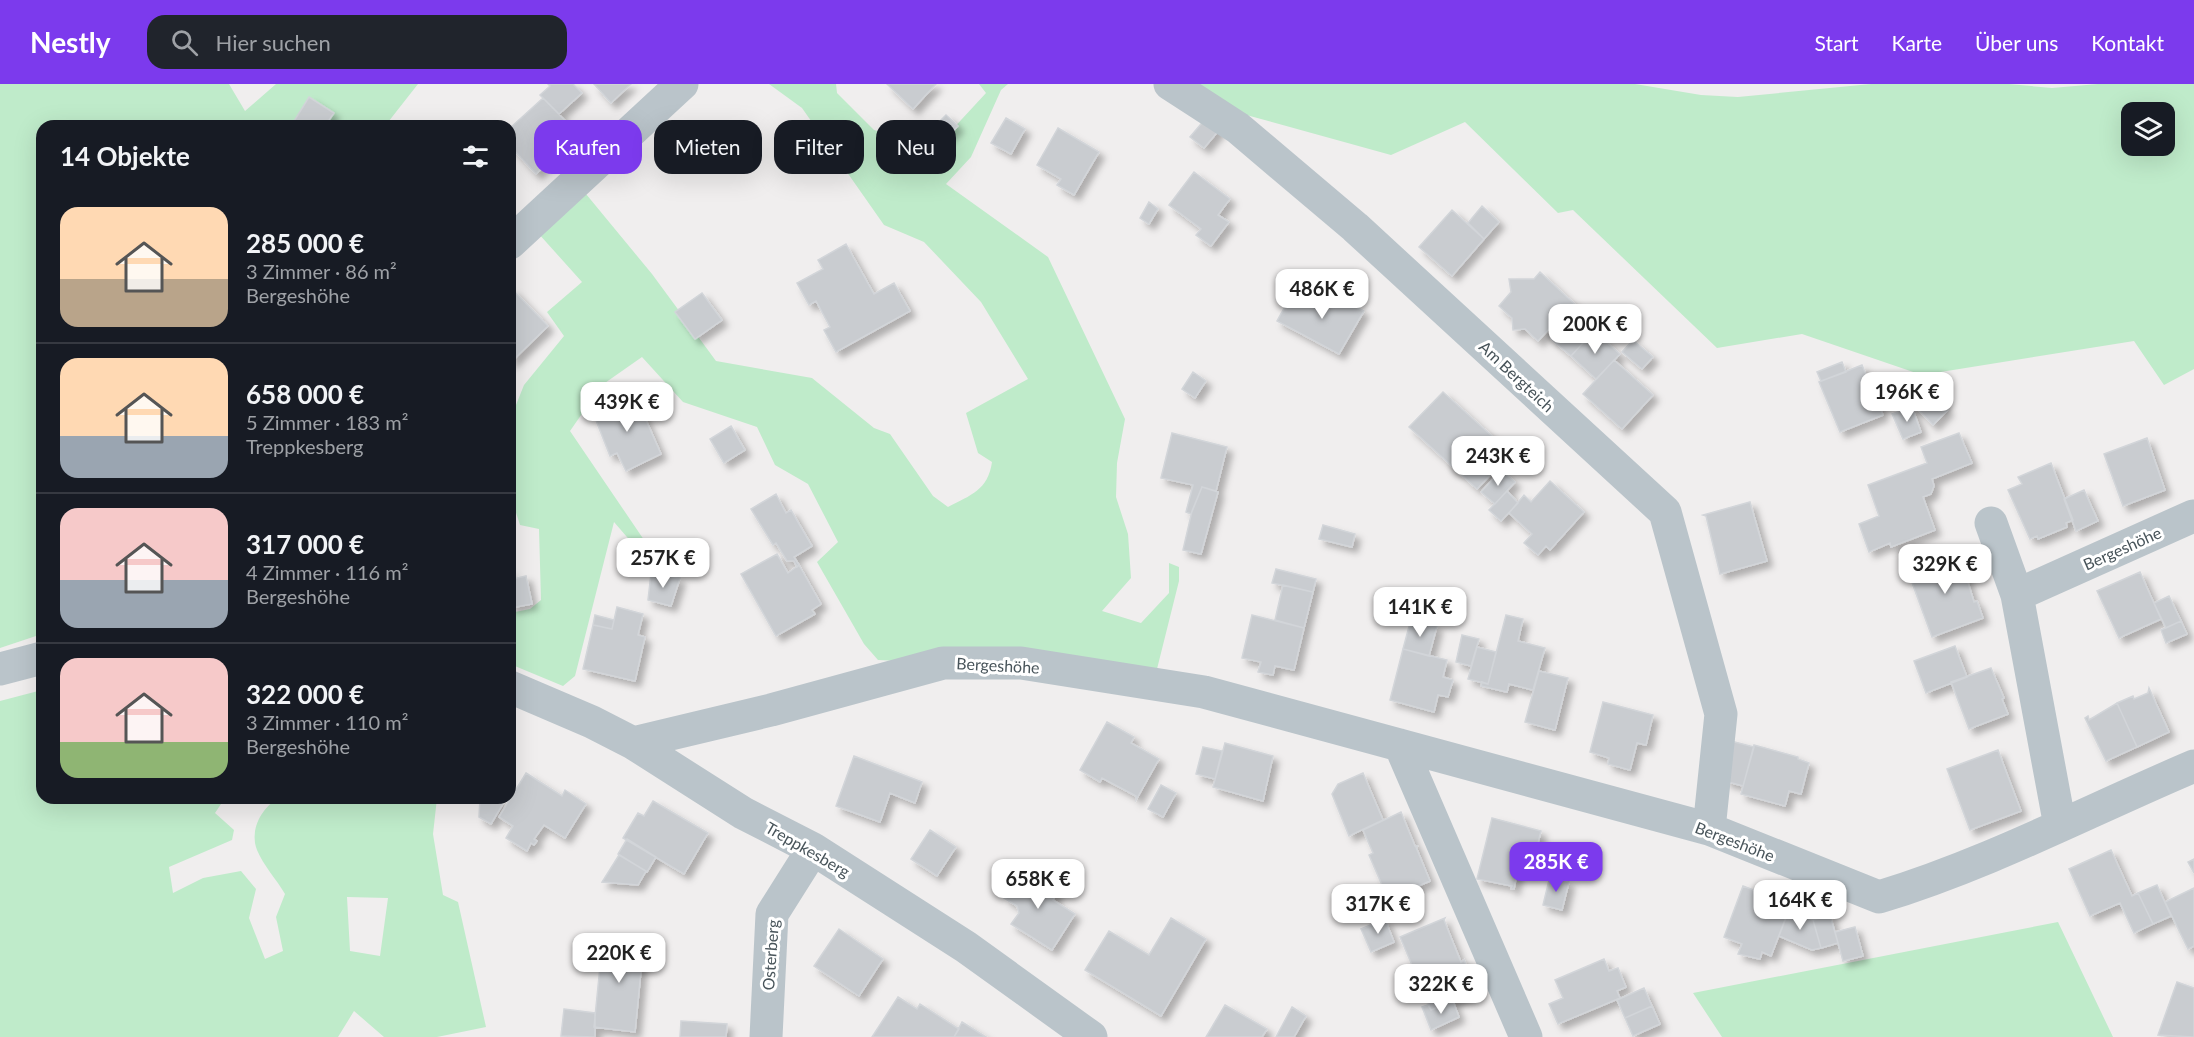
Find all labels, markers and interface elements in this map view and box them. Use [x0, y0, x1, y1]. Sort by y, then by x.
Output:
search box [147, 15, 567, 69]
text: Nestly [30, 25, 111, 59]
icon: search [168, 26, 201, 59]
text: Hier suchen [216, 29, 331, 56]
text: Start [1814, 30, 1859, 55]
text: Karte [1892, 30, 1942, 55]
text: Über uns [1975, 30, 2058, 55]
text: Kontakt [2091, 30, 2164, 55]
map controls [2121, 102, 2175, 156]
button: layers [2121, 102, 2175, 156]
chip: Kaufen [534, 120, 642, 174]
chip: Mieten [654, 120, 762, 174]
chip: Filter [774, 120, 864, 174]
chip: Neu [876, 120, 956, 174]
text: 14 Objekte [60, 140, 190, 172]
icon: filters [459, 140, 492, 173]
text: 285 000 € [246, 227, 364, 259]
icon: home [108, 231, 180, 303]
text: 3 Zimmer · 86 m² [246, 259, 397, 283]
pin: 486K € [1273, 269, 1371, 320]
text: 486K € [1290, 276, 1354, 300]
text: Bergeshöhe [246, 283, 350, 307]
pin: 200K € [1546, 304, 1644, 355]
text: 200K € [1563, 311, 1627, 335]
street label: Am Bergteich [1476, 337, 1558, 415]
pin: 196K € [1858, 372, 1956, 423]
text: 658 000 € [246, 378, 364, 410]
text: 196K € [1875, 379, 1939, 403]
icon: home [108, 382, 180, 454]
pin: 439K € [578, 382, 676, 433]
text: 439K € [595, 389, 659, 413]
text: 5 Zimmer · 183 m² [246, 410, 408, 434]
text: Treppkesberg [246, 434, 363, 458]
pin: 243K € [1449, 436, 1547, 487]
text: 243K € [1466, 443, 1530, 467]
street label: Bergeshöhe [2080, 522, 2164, 574]
text: 317 000 € [246, 528, 364, 560]
icon: home [108, 532, 180, 604]
pin: 257K € [614, 538, 712, 589]
pin: 329K € [1896, 544, 1994, 595]
text: 257K € [631, 545, 695, 569]
text: 329K € [1913, 551, 1977, 575]
text: 4 Zimmer · 116 m² [246, 560, 408, 584]
text: Bergeshöhe [246, 584, 350, 608]
pin: 141K € [1371, 587, 1469, 638]
text: 141K € [1388, 594, 1452, 618]
street label: Bergeshöhe [956, 653, 1040, 677]
text: 322 000 € [246, 678, 364, 710]
icon: home [108, 682, 180, 754]
text: 3 Zimmer · 110 m² [246, 710, 408, 734]
text: Bergeshöhe [246, 734, 350, 758]
street label: Treppkesberg [763, 817, 853, 881]
street label: Bergeshöhe [1693, 817, 1777, 865]
pin: 285K € [1507, 842, 1605, 893]
text: 285K € [1524, 849, 1588, 873]
pin: 658K € [989, 859, 1087, 910]
text: 658K € [1006, 866, 1070, 890]
pin: 164K € [1751, 880, 1849, 931]
pin: 317K € [1329, 884, 1427, 935]
text: 164K € [1768, 887, 1832, 911]
text: 317K € [1346, 891, 1410, 915]
street label: Osterberg [758, 919, 782, 991]
pin: 220K € [570, 933, 668, 984]
text: 220K € [587, 940, 651, 964]
pin: 322K € [1392, 964, 1490, 1015]
text: 322K € [1409, 971, 1473, 995]

